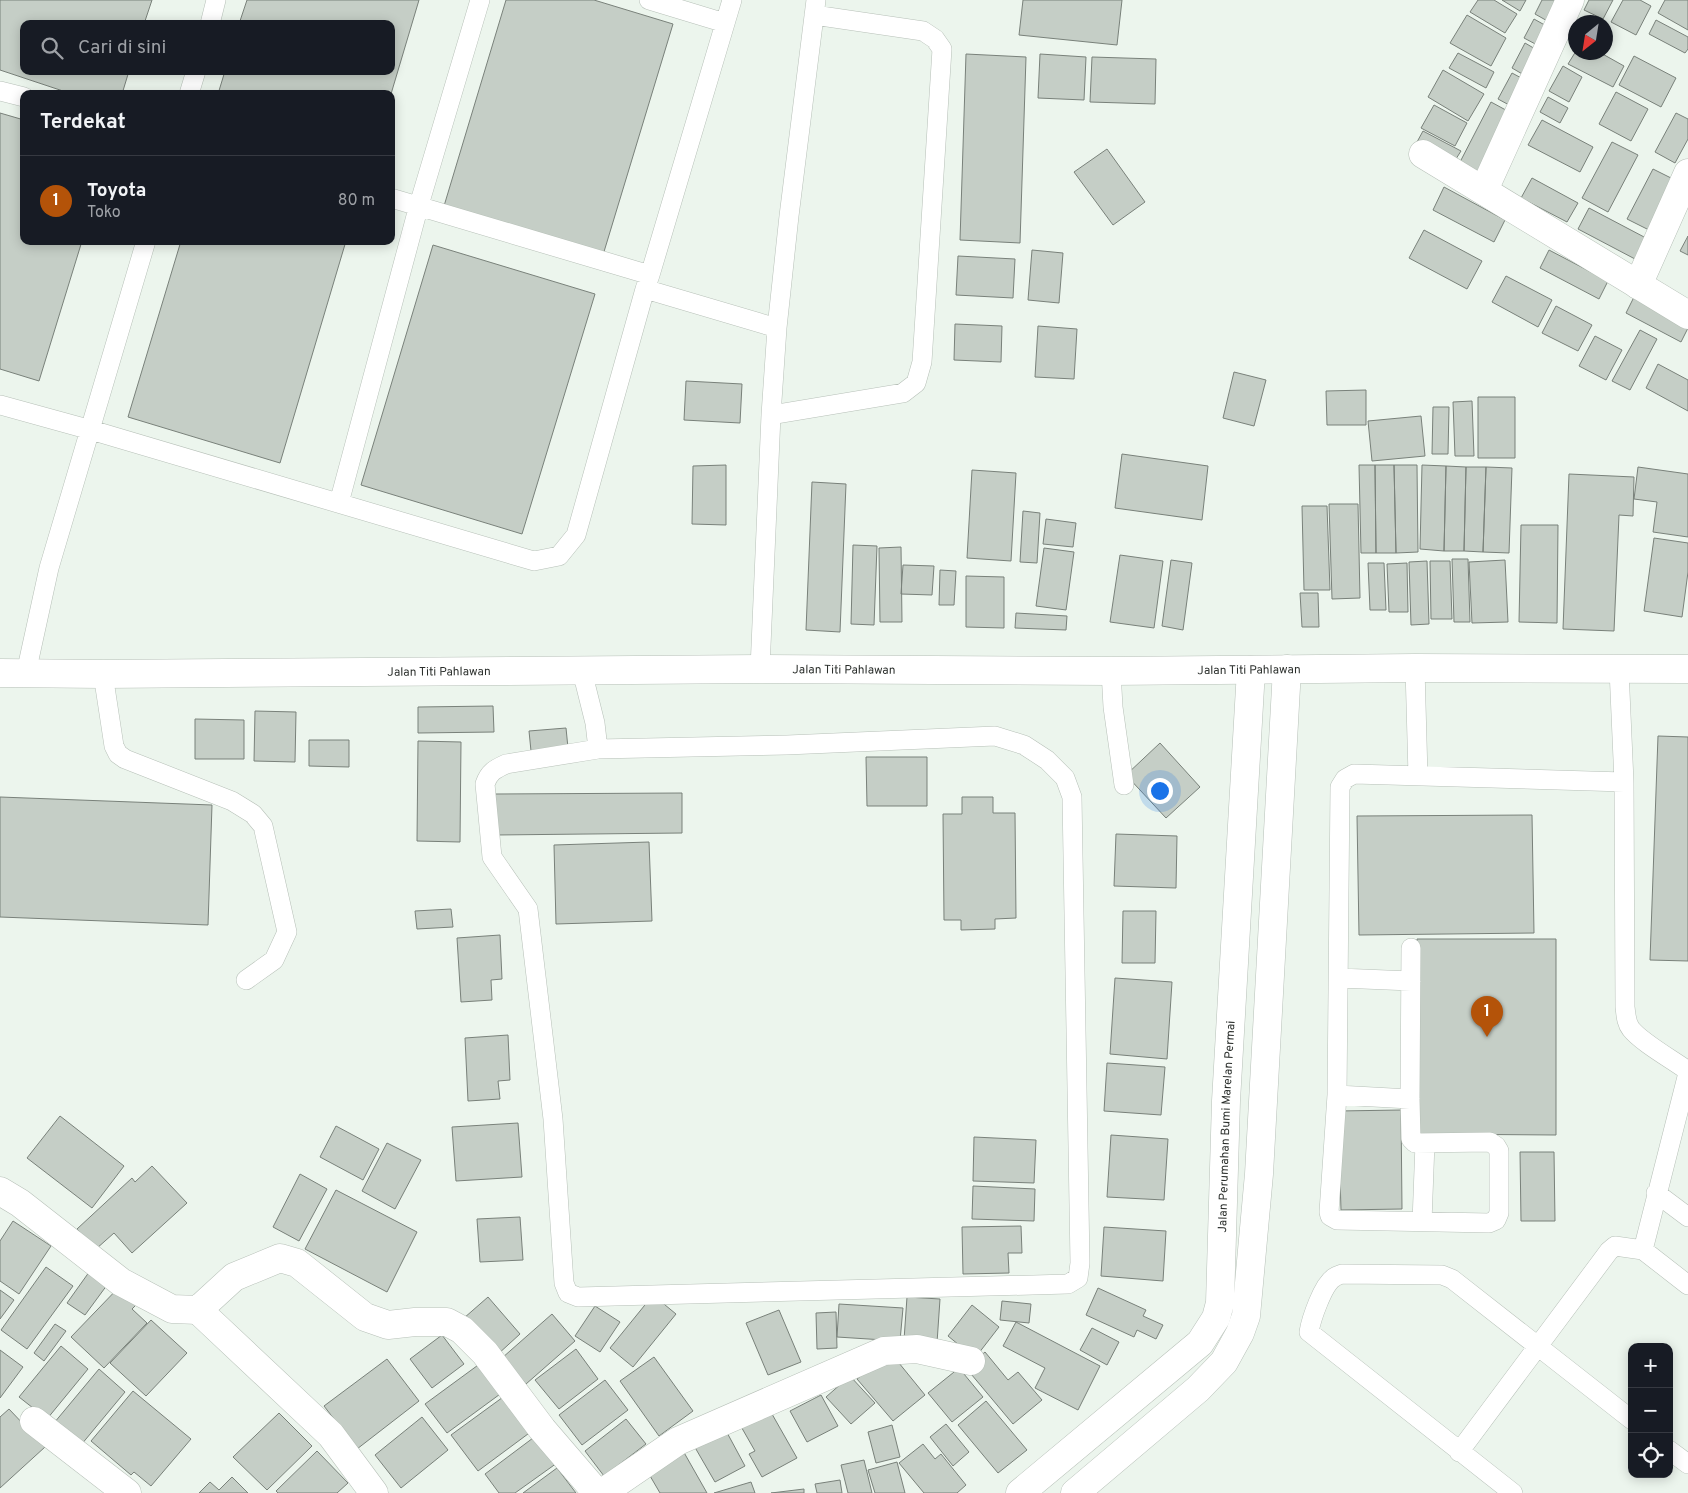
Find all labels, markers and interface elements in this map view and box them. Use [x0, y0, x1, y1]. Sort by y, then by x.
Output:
north arrow [1568, 15, 1613, 60]
search box [20, 20, 395, 75]
icon: search [38, 34, 66, 62]
text: Cari di sini [78, 36, 166, 60]
text: Terdekat [40, 109, 126, 136]
text: Toyota [87, 179, 146, 203]
text: 1 [53, 191, 59, 211]
text: 80 m [338, 191, 375, 211]
text: Toko [87, 203, 121, 223]
street label: Jalan Titi Pahlawan [792, 662, 896, 679]
street label: Jalan Titi Pahlawan [1197, 662, 1301, 679]
street label: Jalan Titi Pahlawan [387, 664, 491, 681]
your location [1147, 778, 1173, 804]
pin: 1 [1471, 996, 1503, 1037]
street label: Jalan Perumahan Bumi Marelan Permai [1215, 1020, 1240, 1233]
map controls [1628, 1343, 1673, 1478]
button: + [1628, 1343, 1673, 1388]
button: − [1628, 1388, 1673, 1433]
button: locate [1628, 1433, 1673, 1478]

